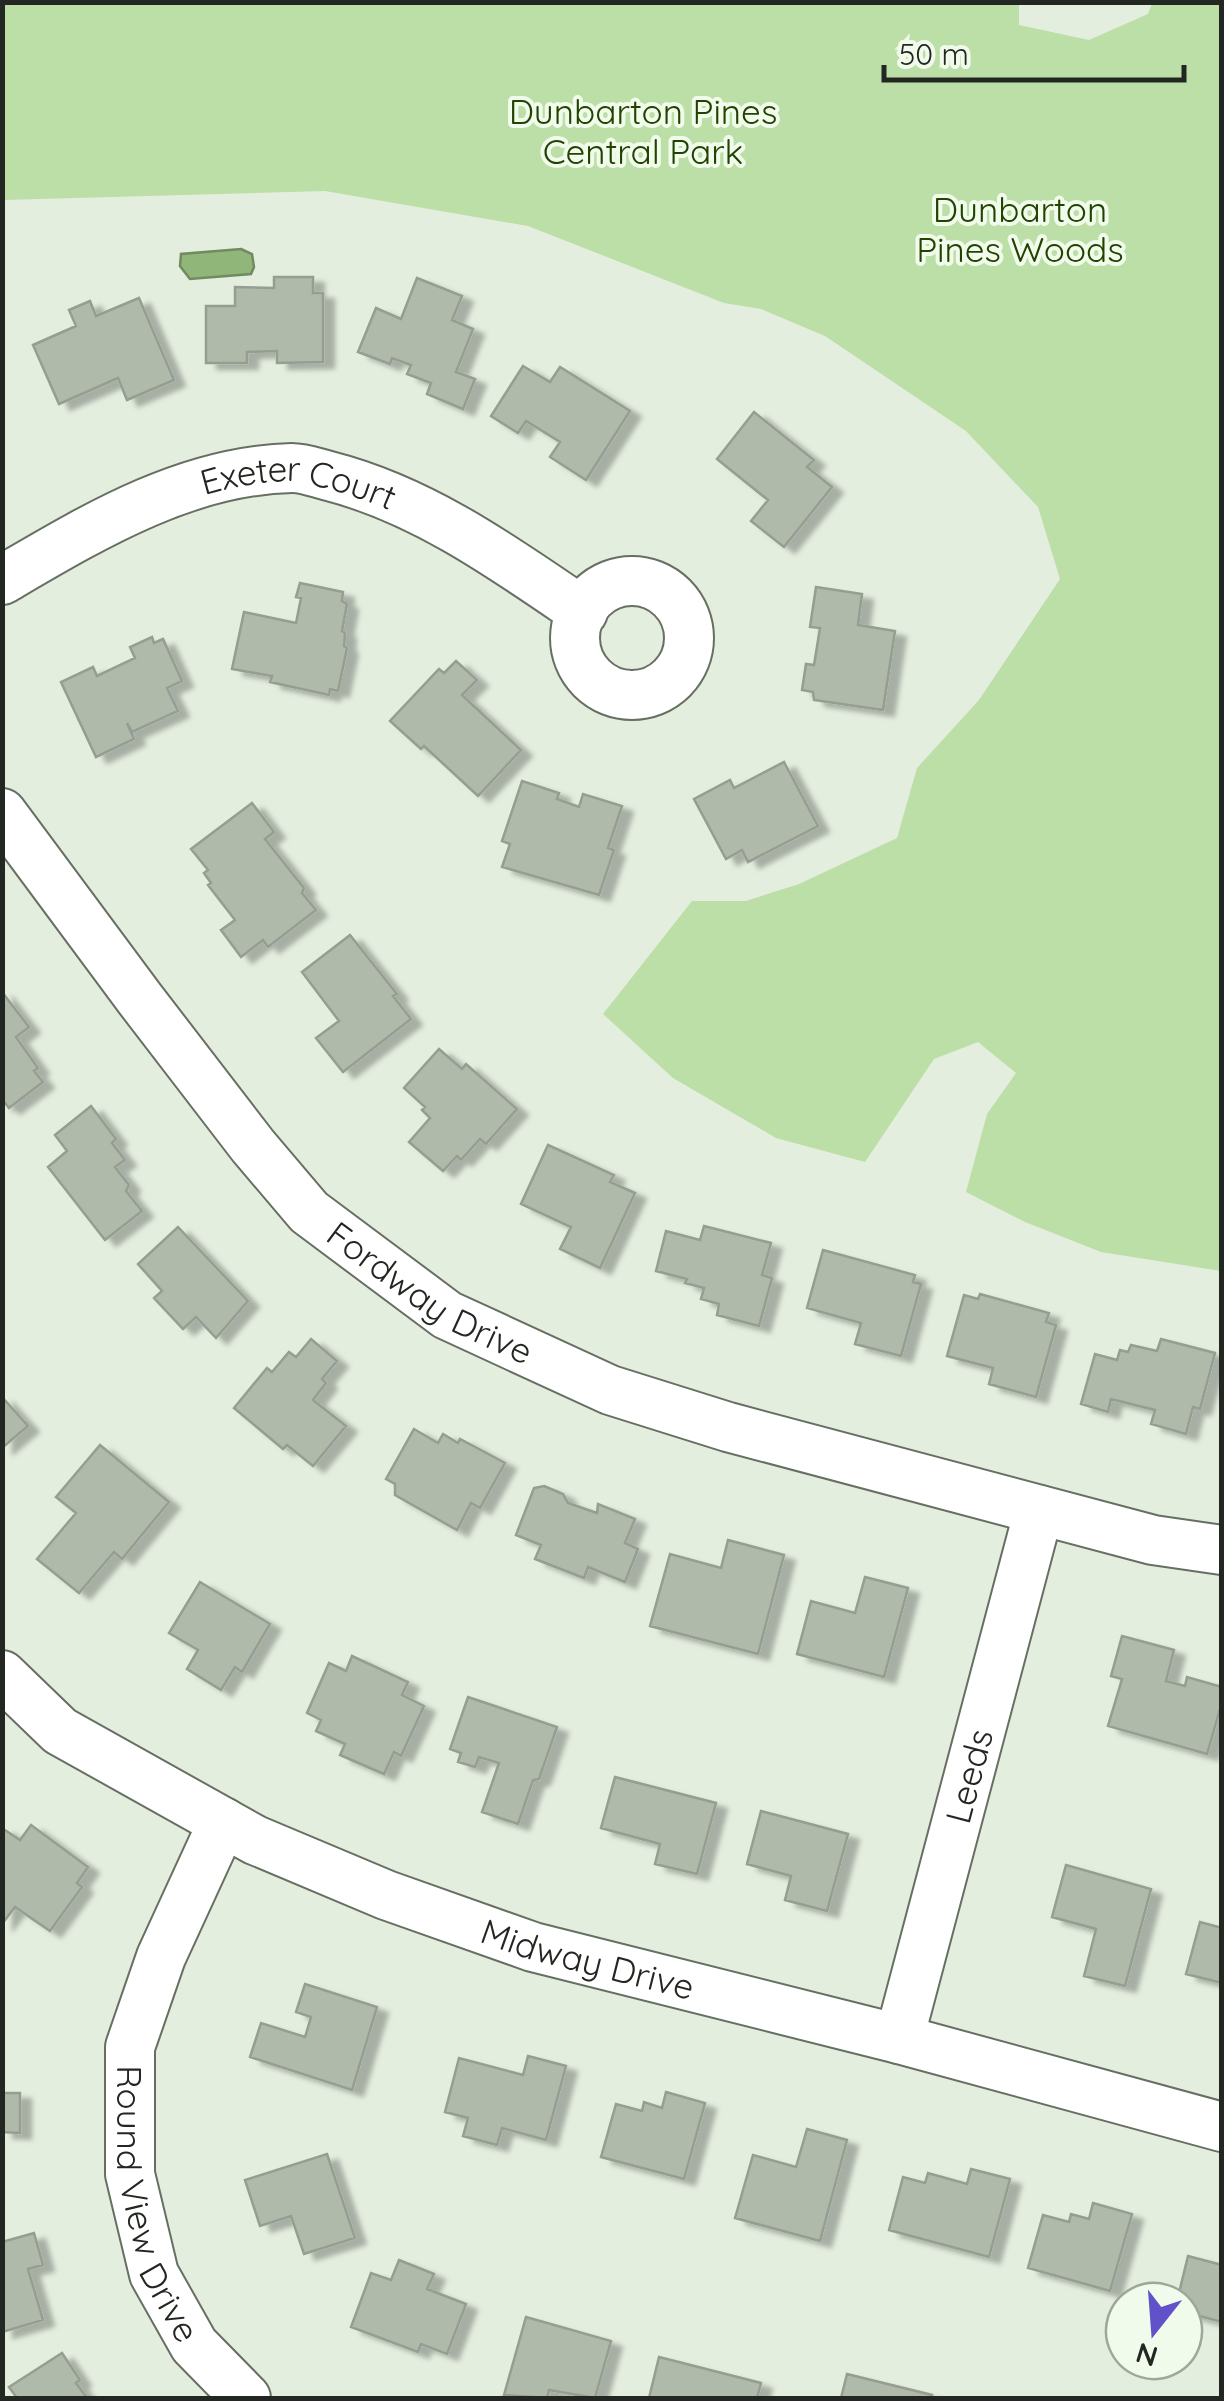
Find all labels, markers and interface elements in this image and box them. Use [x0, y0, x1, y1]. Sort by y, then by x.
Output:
scale bar [884, 20, 1184, 82]
text: 50 m [899, 35, 969, 73]
park label: Dunbarton Pines Central Park [509, 89, 777, 173]
park label: Dunbarton Pines Woods [916, 187, 1124, 271]
street label: Exeter Court [195, 446, 403, 519]
street label: Fordway Drive [319, 1211, 540, 1373]
street label: Leeds [935, 1724, 1002, 1828]
street label: Midway Drive [475, 1908, 699, 2009]
street label: Round View Drive [108, 2065, 210, 2350]
north arrow [1104, 2281, 1204, 2381]
text: N [1132, 2336, 1162, 2375]

